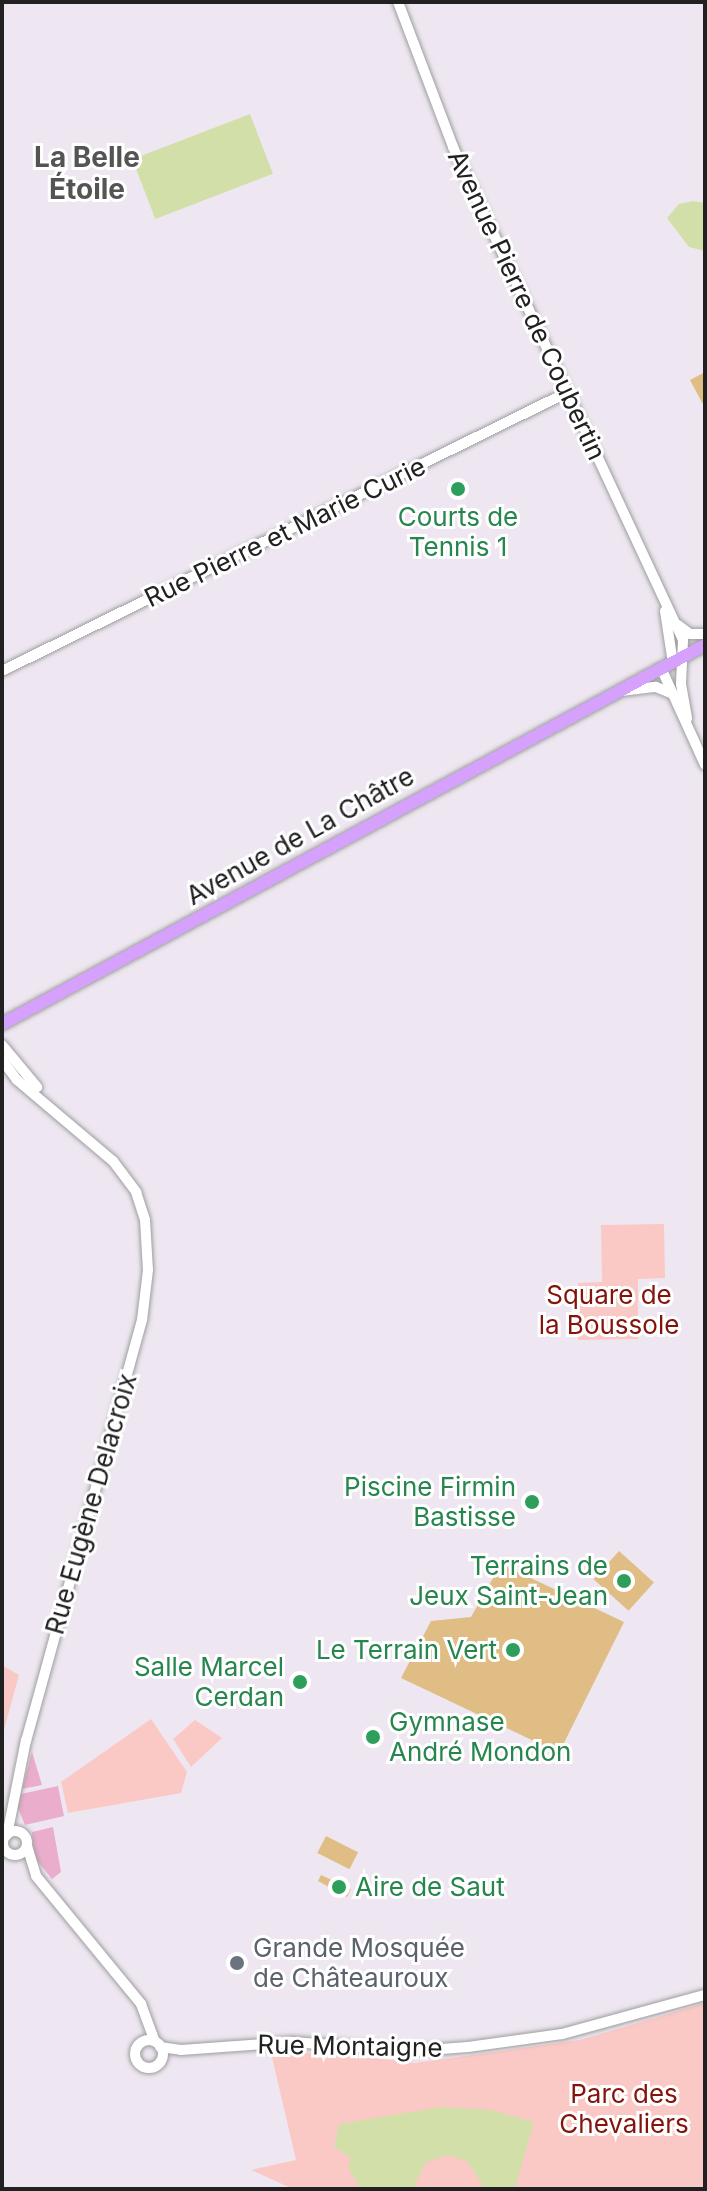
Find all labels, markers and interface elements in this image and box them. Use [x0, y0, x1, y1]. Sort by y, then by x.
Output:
district label: La Belle Étoile [34, 140, 140, 206]
street label: Avenue Pierre de Coubertin [441, 145, 613, 465]
street label: Rue Pierre et Marie Curie [139, 450, 431, 614]
marker: Courts de Tennis 1 [449, 480, 467, 498]
place label: Courts de Tennis 1 [398, 501, 518, 562]
street label: Avenue de La Châtre [181, 760, 419, 912]
park label: Square de la Boussole [539, 1279, 679, 1340]
street label: Rue Eugène Delacroix [39, 1370, 143, 1638]
place label: Piscine Firmin Bastisse [344, 1471, 516, 1532]
marker: Piscine Firmin Bastisse [523, 1493, 541, 1511]
place label: Terrains de Jeux Saint-Jean [409, 1550, 608, 1612]
marker: Terrains de Jeux Saint-Jean [615, 1572, 633, 1590]
place label: Le Terrain Vert [316, 1634, 497, 1666]
marker: Le Terrain Vert [504, 1641, 522, 1659]
place label: Salle Marcel Cerdan [134, 1651, 284, 1712]
marker: Salle Marcel Cerdan [291, 1673, 309, 1691]
place label: Gymnase André Mondon [389, 1706, 571, 1768]
marker: Gymnase André Mondon [364, 1728, 382, 1746]
place label: Aire de Saut [355, 1871, 505, 1903]
marker: Aire de Saut [330, 1878, 348, 1896]
place label: Grande Mosquée de Châteauroux [253, 1932, 465, 1994]
marker: Grande Mosquée de Châteauroux [228, 1954, 246, 1972]
street label: Rue Montaigne [257, 2029, 443, 2063]
park label: Parc des Chevaliers [559, 2078, 689, 2140]

